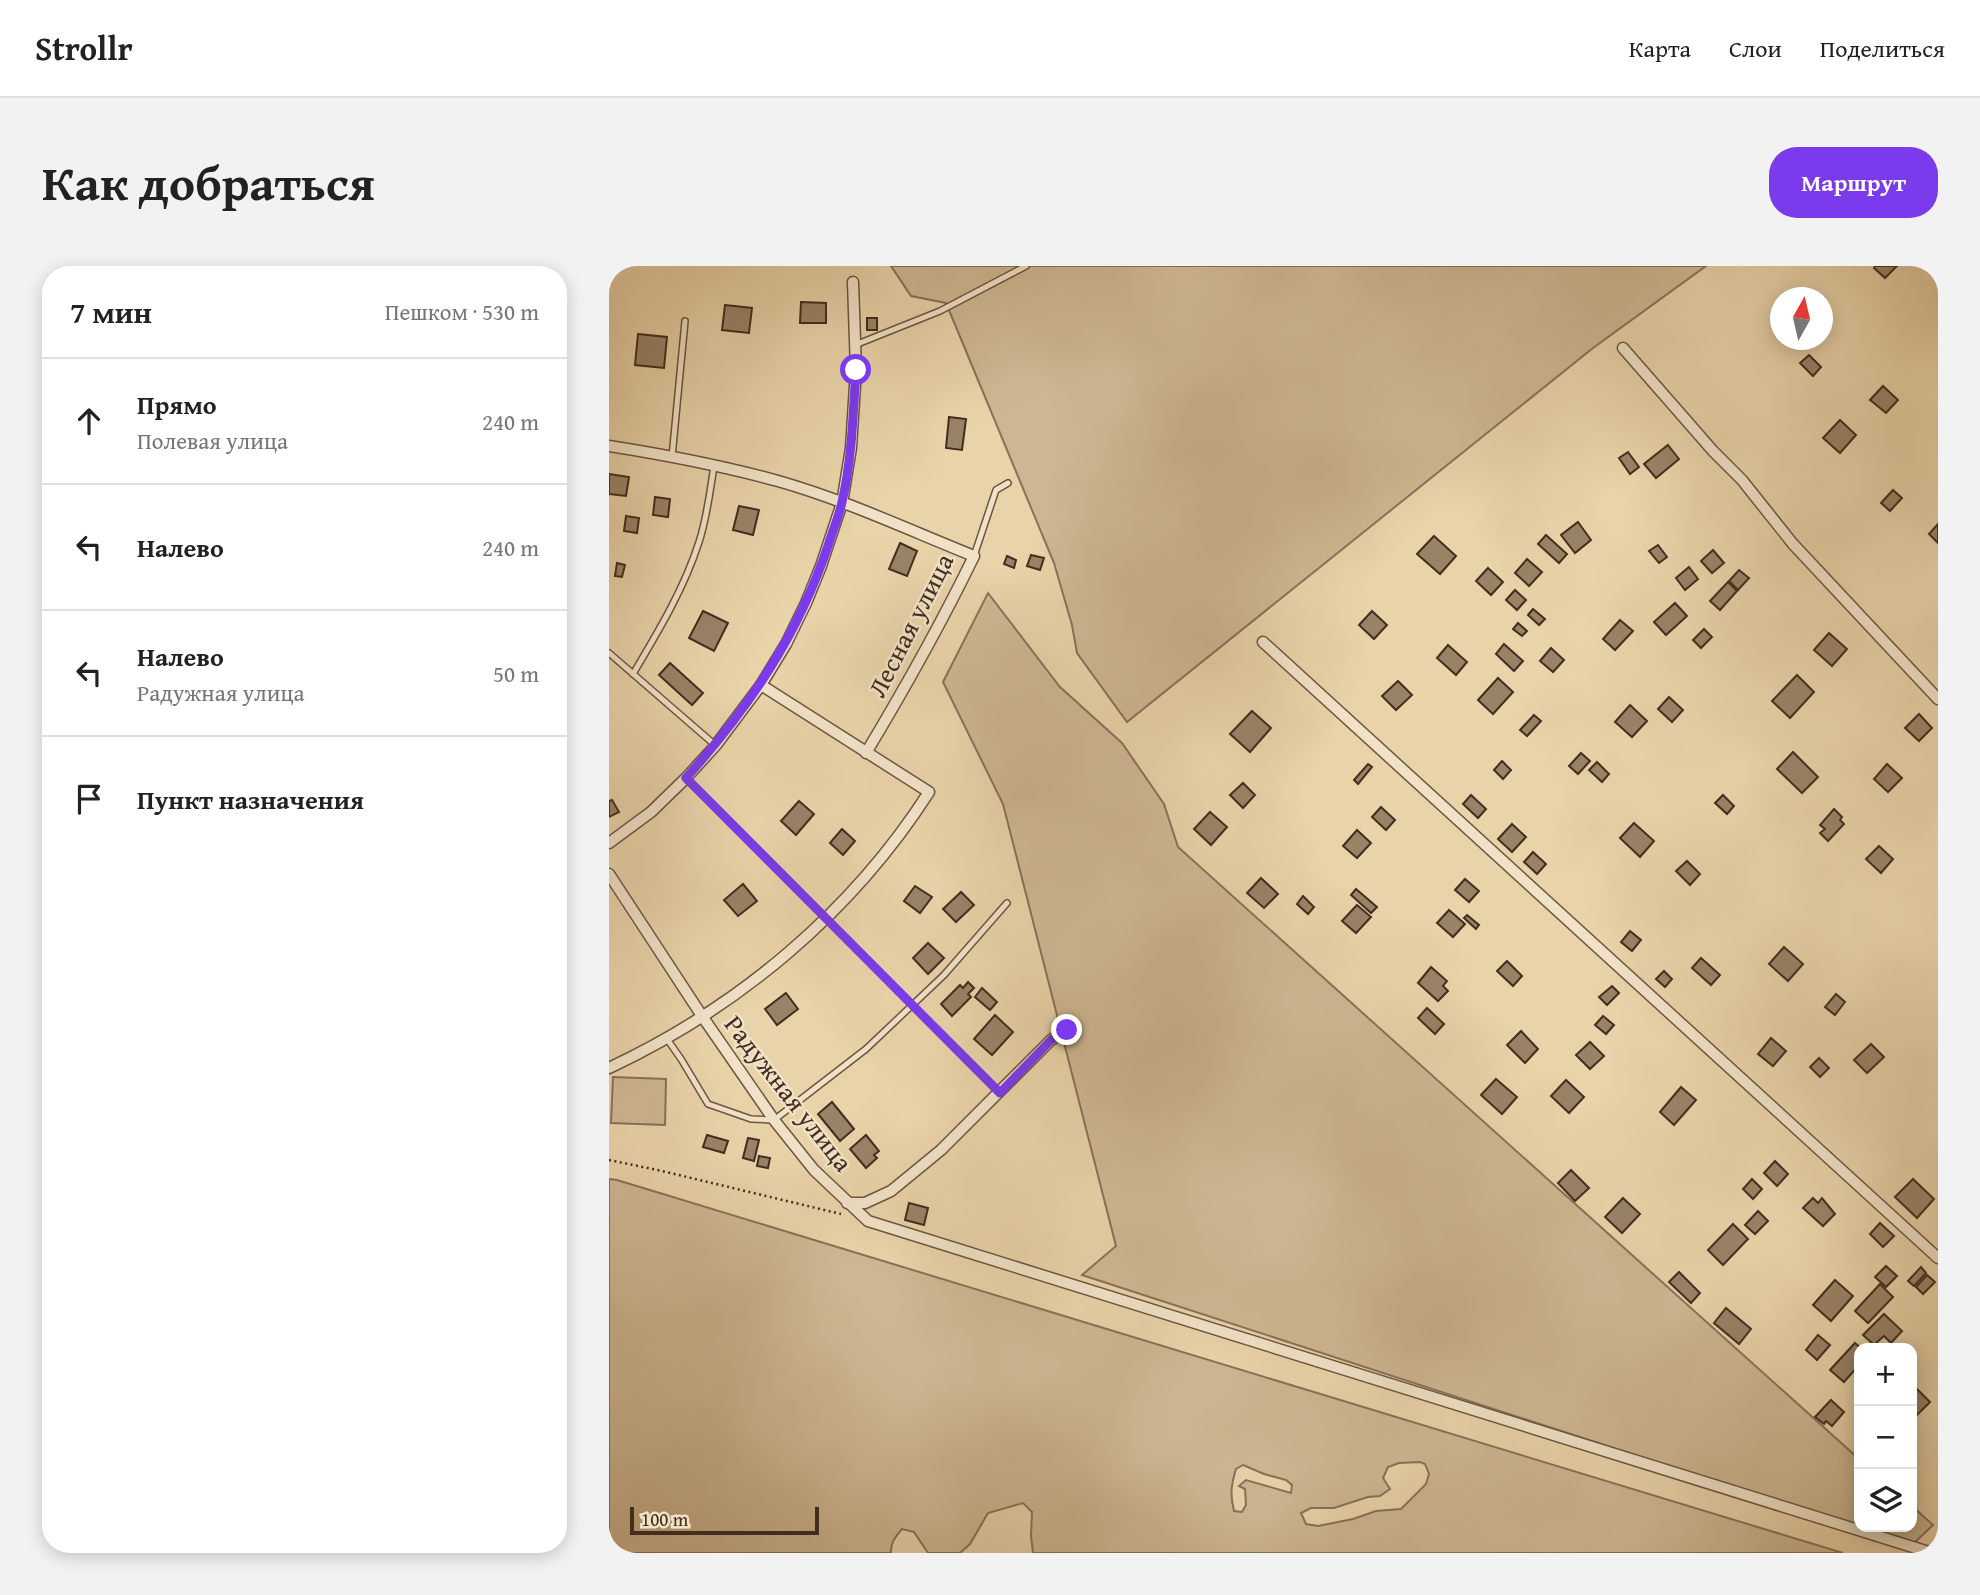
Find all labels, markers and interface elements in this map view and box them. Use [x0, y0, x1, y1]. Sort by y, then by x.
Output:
text: Strollr [35, 24, 133, 72]
text: Карта [1629, 31, 1691, 66]
text: Слои [1729, 31, 1782, 66]
text: Поделиться [1820, 31, 1945, 66]
text: Как добраться [42, 146, 375, 218]
button: Маршрут [1769, 147, 1938, 218]
north arrow [1770, 287, 1833, 350]
text: 7 мин [70, 290, 152, 334]
text: Пешком · 530 m [385, 295, 539, 328]
route start [840, 354, 871, 385]
text: Прямо [137, 385, 217, 424]
icon: ahead [70, 402, 108, 440]
text: 240 m [482, 405, 539, 438]
text: Полевая улица [137, 424, 288, 457]
icon: left [70, 528, 108, 566]
text: Налево [137, 528, 224, 567]
text: 240 m [482, 531, 539, 564]
street label: Лесная улица [857, 546, 963, 704]
text: Налево [137, 637, 224, 676]
icon: left [70, 654, 108, 692]
text: 50 m [493, 657, 539, 690]
text: Радужная улица [137, 676, 304, 709]
icon: arrive [70, 780, 108, 818]
text: Пункт назначения [137, 780, 364, 819]
street label: Радужная улица [715, 1006, 863, 1180]
route end [1051, 1014, 1082, 1045]
map controls [1854, 1343, 1917, 1532]
button: + [1854, 1343, 1917, 1406]
button: − [1854, 1406, 1917, 1469]
button: layers [1854, 1469, 1917, 1532]
scale bar [630, 1504, 819, 1536]
text: 100 m [641, 1505, 688, 1533]

